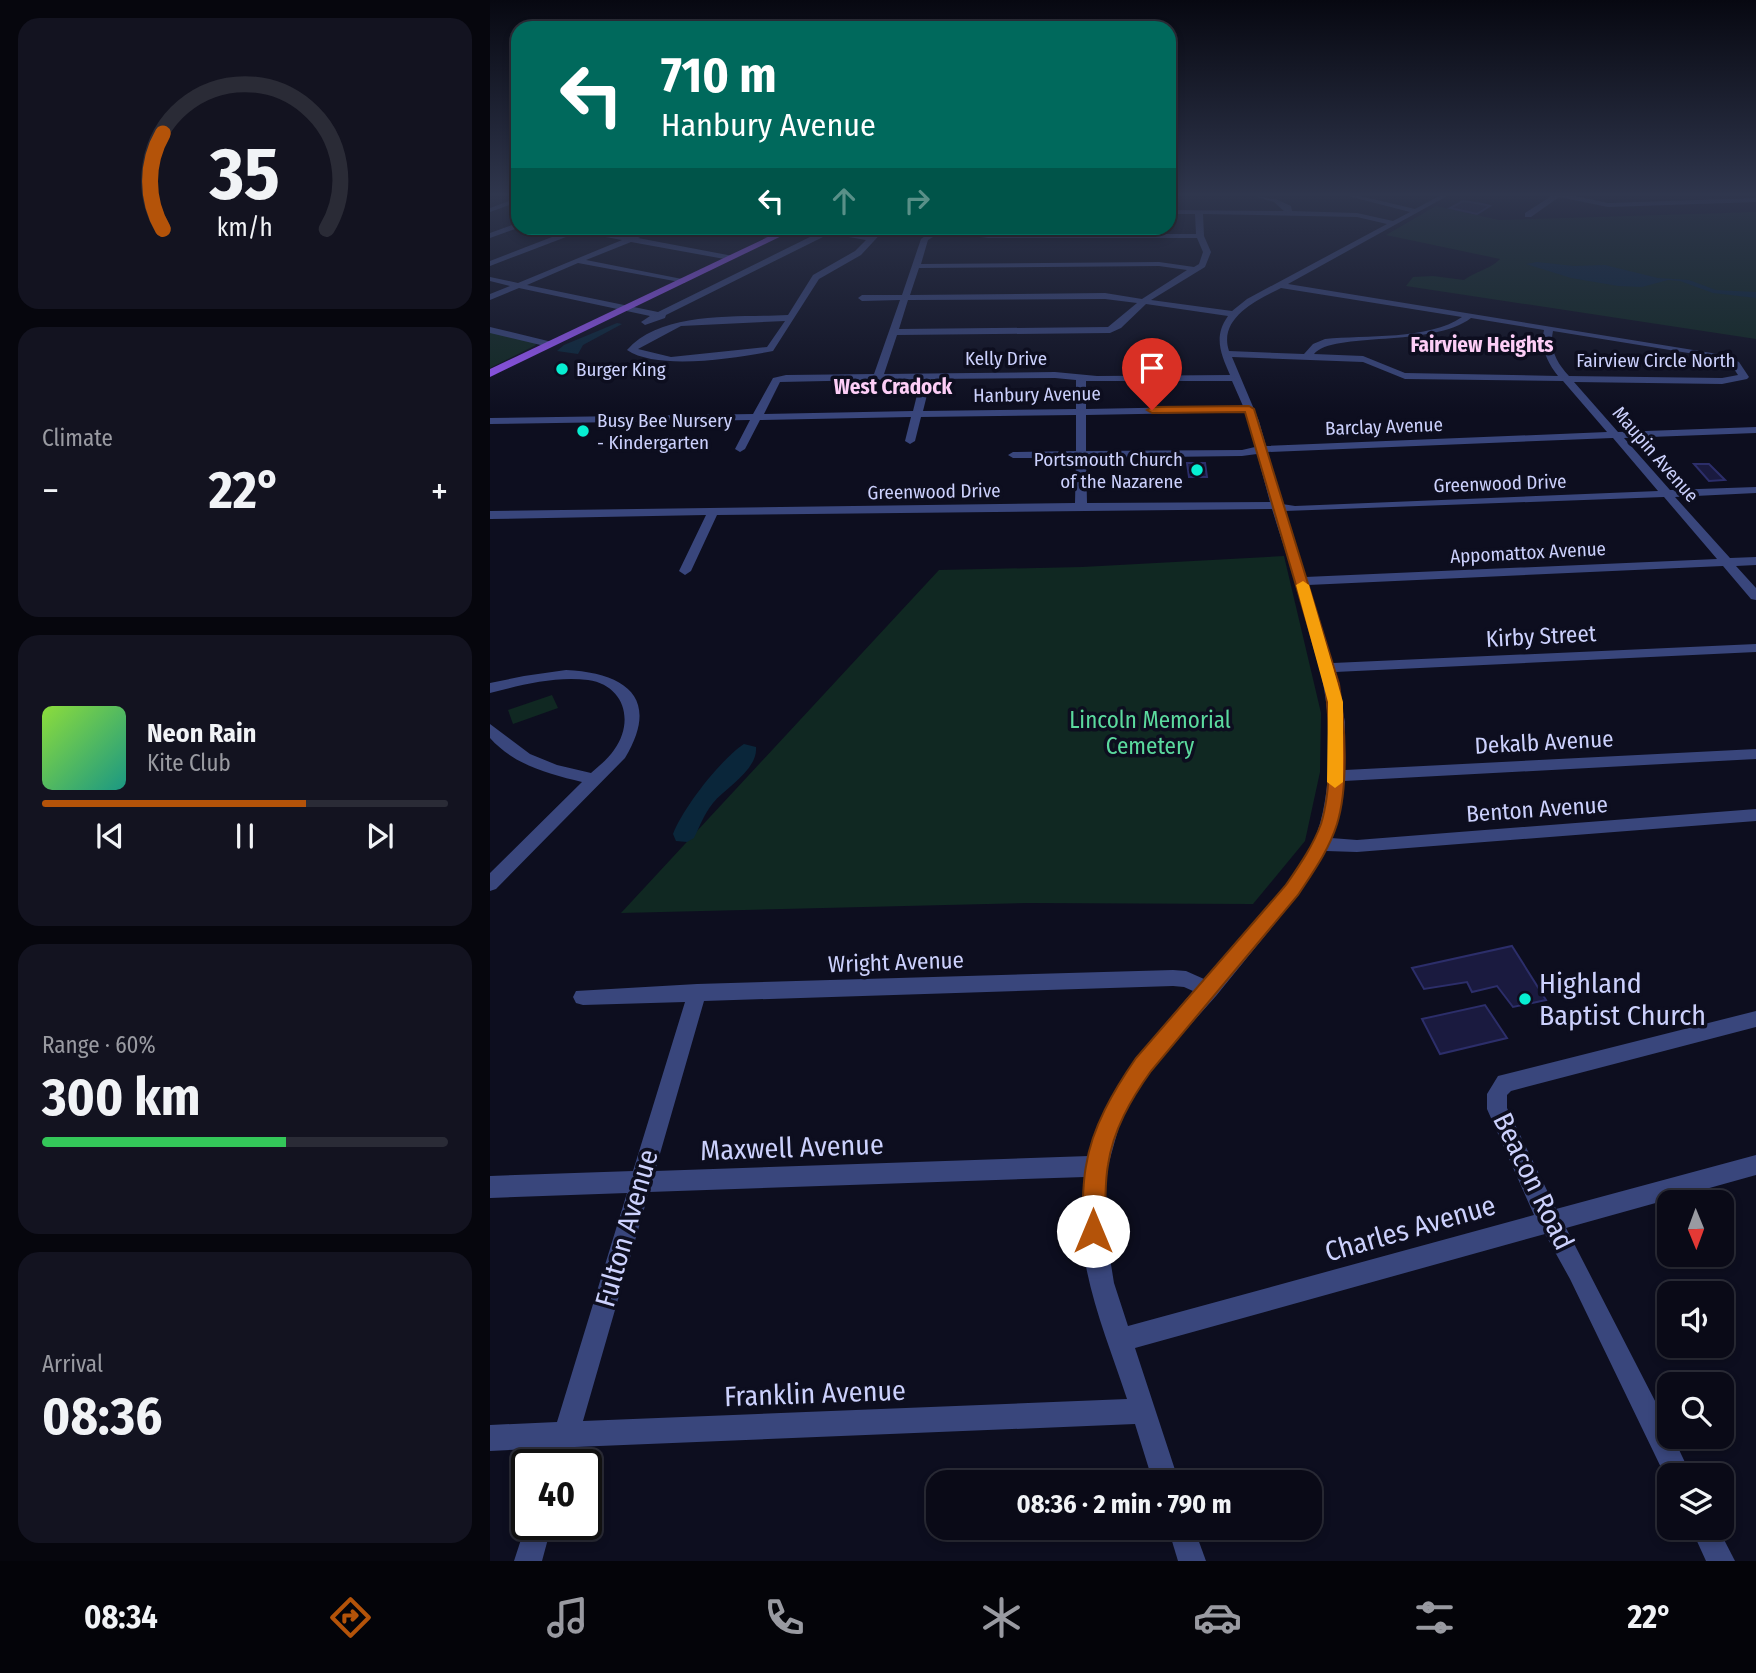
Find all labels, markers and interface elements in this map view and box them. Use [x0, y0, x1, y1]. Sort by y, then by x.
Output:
text: 710 m [661, 46, 777, 105]
icon: left [546, 49, 637, 140]
text: Hanbury Avenue [661, 106, 876, 144]
text: 35 [209, 132, 280, 219]
icon: left [752, 182, 790, 220]
icon: ahead [825, 182, 863, 220]
icon: right [898, 182, 936, 220]
text: km/h [217, 213, 273, 243]
district label: Fairview Heights [1410, 332, 1554, 358]
pin [1122, 338, 1182, 410]
street label: Kelly Drive [965, 347, 1047, 370]
icon: arrive [1133, 349, 1171, 387]
street label: Fairview Circle North [1576, 349, 1736, 372]
place label: Burger King [576, 358, 666, 381]
marker: Burger King [554, 361, 570, 377]
district label: West Cradock [834, 374, 952, 400]
street label: Hanbury Avenue [973, 382, 1101, 407]
street label: Maupin Avenue [1608, 402, 1703, 507]
place label: Busy Bee Nursery - Kindergarten [597, 409, 733, 454]
street label: Barclay Avenue [1325, 413, 1443, 440]
marker: Busy Bee Nursery - Kindergarten [575, 423, 591, 439]
text: Climate [42, 424, 113, 452]
place label: Portsmouth Church of the Nazarene [1034, 448, 1183, 493]
text: 22° [209, 459, 281, 522]
marker: Portsmouth Church of the Nazarene [1189, 462, 1205, 478]
text: − [42, 468, 59, 514]
text: + [431, 468, 448, 514]
street label: Greenwood Drive [1433, 470, 1567, 497]
street label: Greenwood Drive [867, 479, 1001, 504]
street label: Appomattox Avenue [1450, 537, 1607, 568]
street label: Kirby Street [1485, 619, 1597, 653]
park label: Lincoln Memorial Cemetery [1069, 706, 1231, 760]
text: Neon Rain [147, 718, 256, 749]
street label: Dekalb Avenue [1474, 724, 1614, 760]
text: Kite Club [147, 749, 231, 777]
street label: Benton Avenue [1465, 790, 1609, 828]
icon: previous [91, 817, 129, 855]
icon: pause [226, 817, 264, 855]
icon: next [361, 817, 399, 855]
street label: Wright Avenue [828, 946, 964, 978]
place label: Highland Baptist Church [1539, 967, 1706, 1032]
marker: Highland Baptist Church [1517, 991, 1533, 1007]
text: Range · 60% [42, 1031, 156, 1059]
text: 300 km [42, 1066, 200, 1129]
street label: Beacon Road [1486, 1107, 1581, 1255]
street label: Maxwell Avenue [700, 1128, 884, 1167]
street label: Fulton Avenue [588, 1146, 665, 1311]
street label: Charles Avenue [1321, 1188, 1499, 1269]
north arrow [1657, 1190, 1734, 1267]
map controls [1657, 1190, 1734, 1540]
position arrow [1056, 1194, 1130, 1268]
button: sound [1657, 1281, 1734, 1358]
text: Arrival [42, 1350, 103, 1378]
button: search [1657, 1372, 1734, 1449]
street label: Franklin Avenue [724, 1374, 906, 1413]
text: 08:36 [42, 1385, 162, 1448]
speed limit sign: 40 [511, 1449, 602, 1540]
button: layers [1657, 1463, 1734, 1540]
text: 08:36 · 2 min · 790 m [1016, 1489, 1232, 1520]
icon: directions [326, 1593, 375, 1642]
icon: music [543, 1593, 592, 1642]
icon: phone [760, 1593, 809, 1642]
icon: climate [977, 1593, 1026, 1642]
icon: car [1193, 1593, 1242, 1642]
icon: filters [1410, 1593, 1459, 1642]
text: 08:34 [84, 1598, 158, 1636]
text: 22° [1627, 1598, 1672, 1636]

